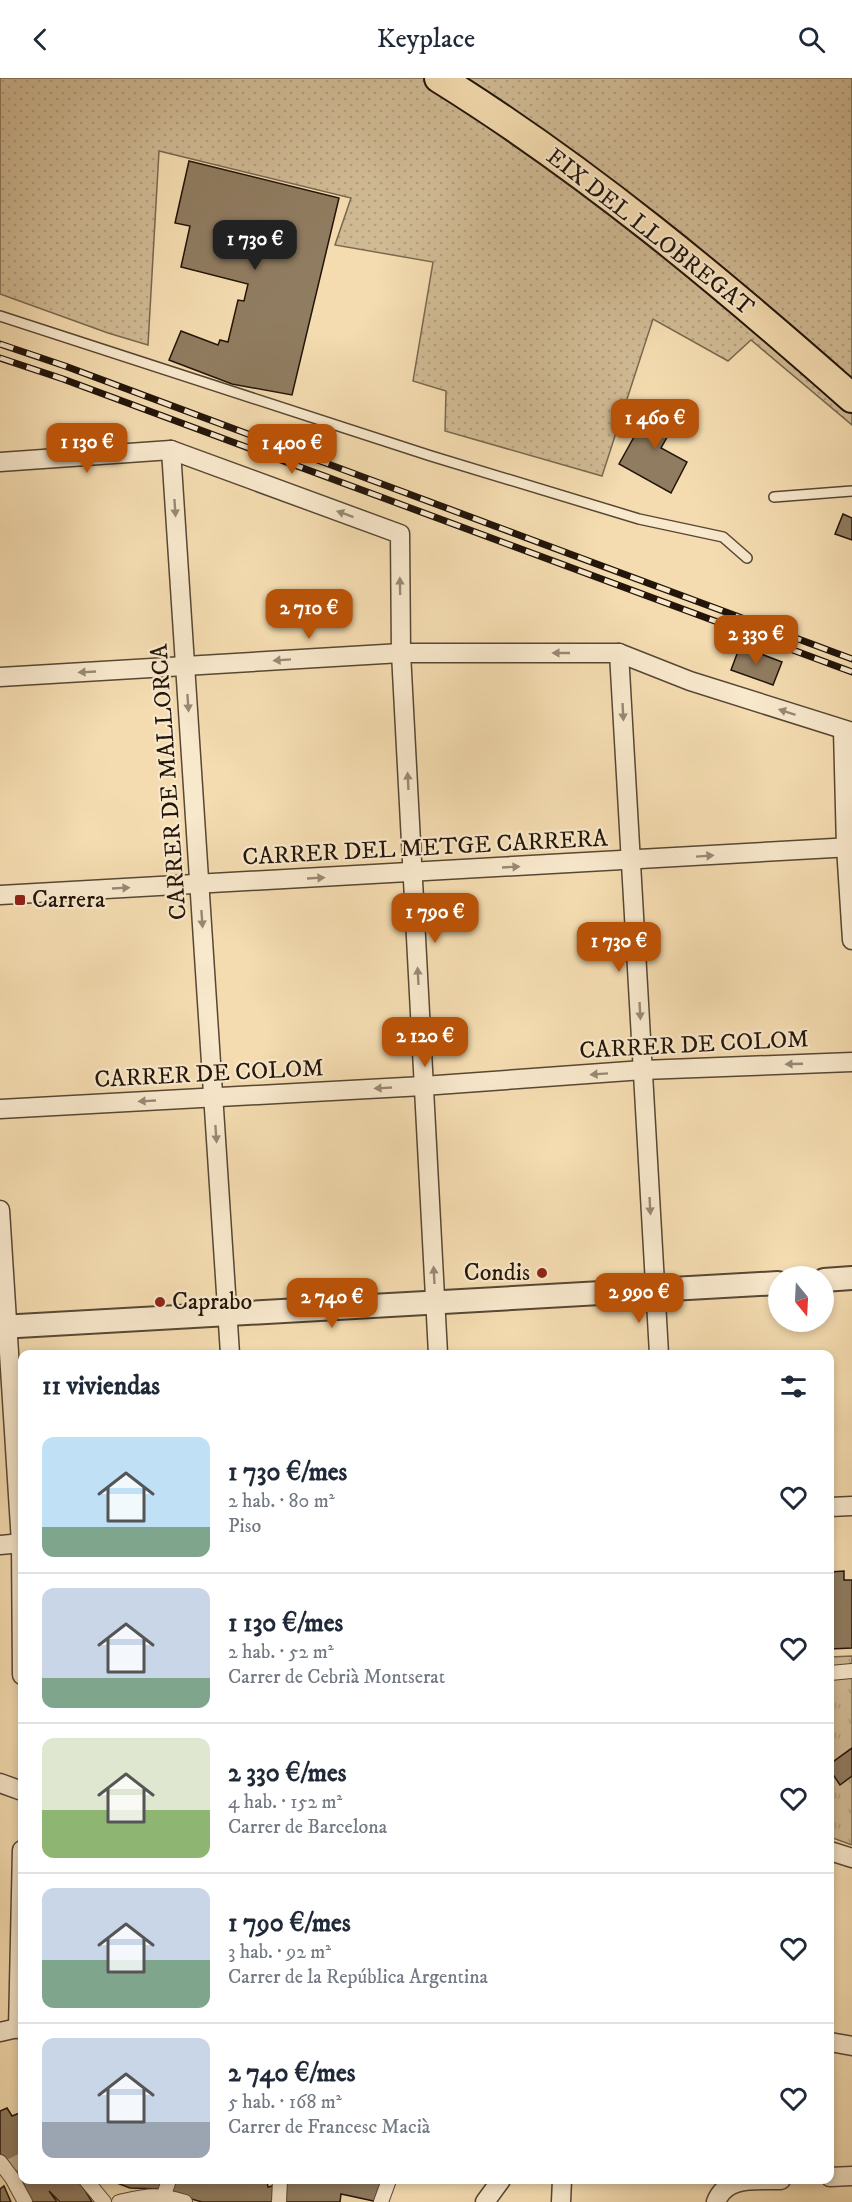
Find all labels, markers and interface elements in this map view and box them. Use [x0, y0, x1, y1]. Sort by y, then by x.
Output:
text: Keyplace [377, 22, 475, 56]
icon: back [24, 23, 57, 56]
icon: search [795, 23, 828, 56]
street label: EIX DEL LLOBREGAT [540, 142, 760, 322]
pin: 1 730 € [200, 220, 310, 271]
text: 1 730 € [227, 227, 283, 252]
pin: 1 460 € [600, 399, 710, 450]
text: 1 460 € [625, 406, 685, 431]
pin: 1 130 € [32, 423, 142, 474]
pin: 1 400 € [237, 424, 347, 475]
text: 1 130 € [60, 430, 114, 455]
text: 1 400 € [262, 431, 322, 456]
one-way arrow [170, 499, 180, 518]
one-way arrow [336, 509, 354, 518]
one-way arrow [395, 577, 405, 596]
pin: 2 710 € [254, 589, 364, 640]
text: 2 710 € [280, 596, 338, 621]
pin: 2 330 € [701, 615, 811, 666]
text: 2 330 € [728, 622, 784, 647]
street label: CARRER DE MALLORCA [144, 642, 194, 921]
one-way arrow [551, 648, 570, 658]
one-way arrow [272, 655, 291, 665]
one-way arrow [78, 667, 97, 676]
one-way arrow [183, 694, 193, 713]
one-way arrow [618, 702, 627, 721]
one-way arrow [778, 707, 796, 716]
one-way arrow [404, 771, 413, 790]
street label: CARRER DEL METGE CARRERA [242, 823, 609, 873]
one-way arrow [696, 851, 715, 860]
one-way arrow [501, 862, 520, 872]
one-way arrow [307, 873, 326, 882]
one-way arrow [112, 884, 131, 893]
place label: Carrera [32, 885, 106, 915]
marker: Carrera [13, 893, 27, 907]
pin: 1 790 € [380, 893, 490, 944]
text: 1 790 € [406, 900, 464, 925]
one-way arrow [198, 909, 207, 928]
pin: 1 730 € [564, 922, 674, 973]
text: 1 730 € [591, 929, 647, 954]
one-way arrow [414, 966, 423, 985]
one-way arrow [635, 1002, 644, 1021]
pin: 2 120 € [370, 1017, 480, 1068]
text: 2 120 € [396, 1024, 454, 1049]
street label: CARRER DE COLOM [579, 1024, 809, 1066]
street label: CARRER DE COLOM [94, 1053, 324, 1095]
one-way arrow [784, 1060, 803, 1069]
one-way arrow [589, 1069, 608, 1078]
one-way arrow [374, 1084, 393, 1093]
one-way arrow [137, 1097, 156, 1106]
one-way arrow [211, 1125, 221, 1144]
one-way arrow [646, 1197, 655, 1216]
place label: Condis [464, 1258, 530, 1288]
one-way arrow [429, 1266, 438, 1285]
marker: Condis [535, 1266, 549, 1280]
north arrow [768, 1266, 834, 1332]
map controls [768, 1266, 834, 1332]
pin: 2 990 € [584, 1273, 694, 1324]
pin: 2 740 € [277, 1278, 387, 1329]
text: 2 990 € [609, 1280, 669, 1305]
text: 2 740 € [301, 1285, 363, 1310]
place label: Caprabo [172, 1287, 252, 1317]
marker: Caprabo [153, 1295, 167, 1309]
text: 11 viviendas [42, 1370, 160, 1403]
icon: filters [777, 1370, 810, 1403]
text: 1 730 €/mes [228, 1456, 347, 1489]
icon: home [90, 1461, 162, 1533]
icon: heart [777, 1481, 810, 1514]
text: 2 hab. · 80 m² [228, 1489, 335, 1514]
text: Piso [228, 1514, 261, 1539]
text: 1 130 €/mes [228, 1607, 343, 1640]
icon: home [90, 1612, 162, 1684]
icon: heart [777, 1632, 810, 1665]
text: 2 hab. · 52 m² [228, 1640, 334, 1665]
text: Carrer de Cebrià Montserat [228, 1665, 445, 1690]
text: 2 330 €/mes [228, 1757, 347, 1790]
icon: home [90, 1762, 162, 1834]
icon: heart [777, 1782, 810, 1815]
text: 4 hab. · 152 m² [228, 1790, 342, 1815]
text: Carrer de Barcelona [228, 1815, 387, 1840]
text: 1 790 €/mes [228, 1907, 351, 1940]
icon: home [90, 1912, 162, 1984]
icon: heart [777, 1932, 810, 1965]
text: 3 hab. · 92 m² [228, 1940, 331, 1965]
text: Carrer de la República Argentina [228, 1965, 488, 1990]
text: 2 740 €/mes [228, 2057, 355, 2090]
icon: home [90, 2062, 162, 2134]
icon: heart [777, 2082, 810, 2115]
text: 5 hab. · 168 m² [228, 2090, 342, 2115]
text: Carrer de Francesc Macià [228, 2115, 430, 2140]

